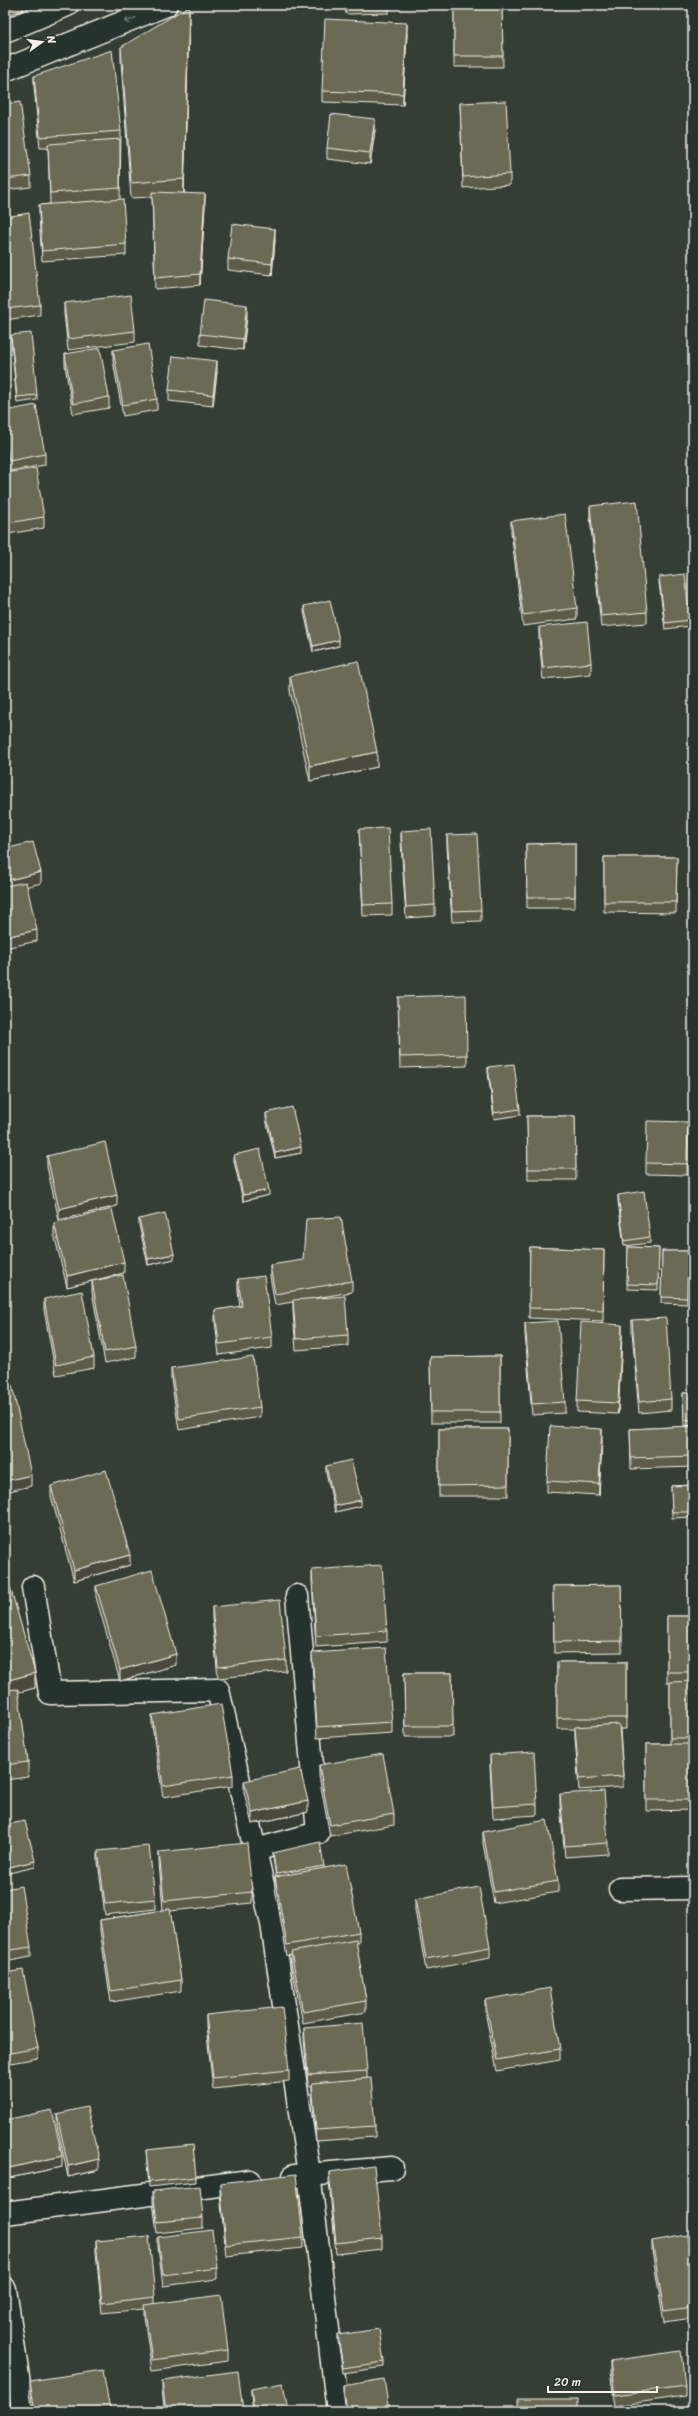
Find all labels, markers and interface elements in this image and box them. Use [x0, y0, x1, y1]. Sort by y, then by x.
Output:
one-way arrow [124, 16, 136, 24]
north arrow [22, 22, 62, 62]
text: N [41, 33, 61, 46]
scale bar [548, 2368, 657, 2394]
text: 20 m [554, 2371, 581, 2393]

